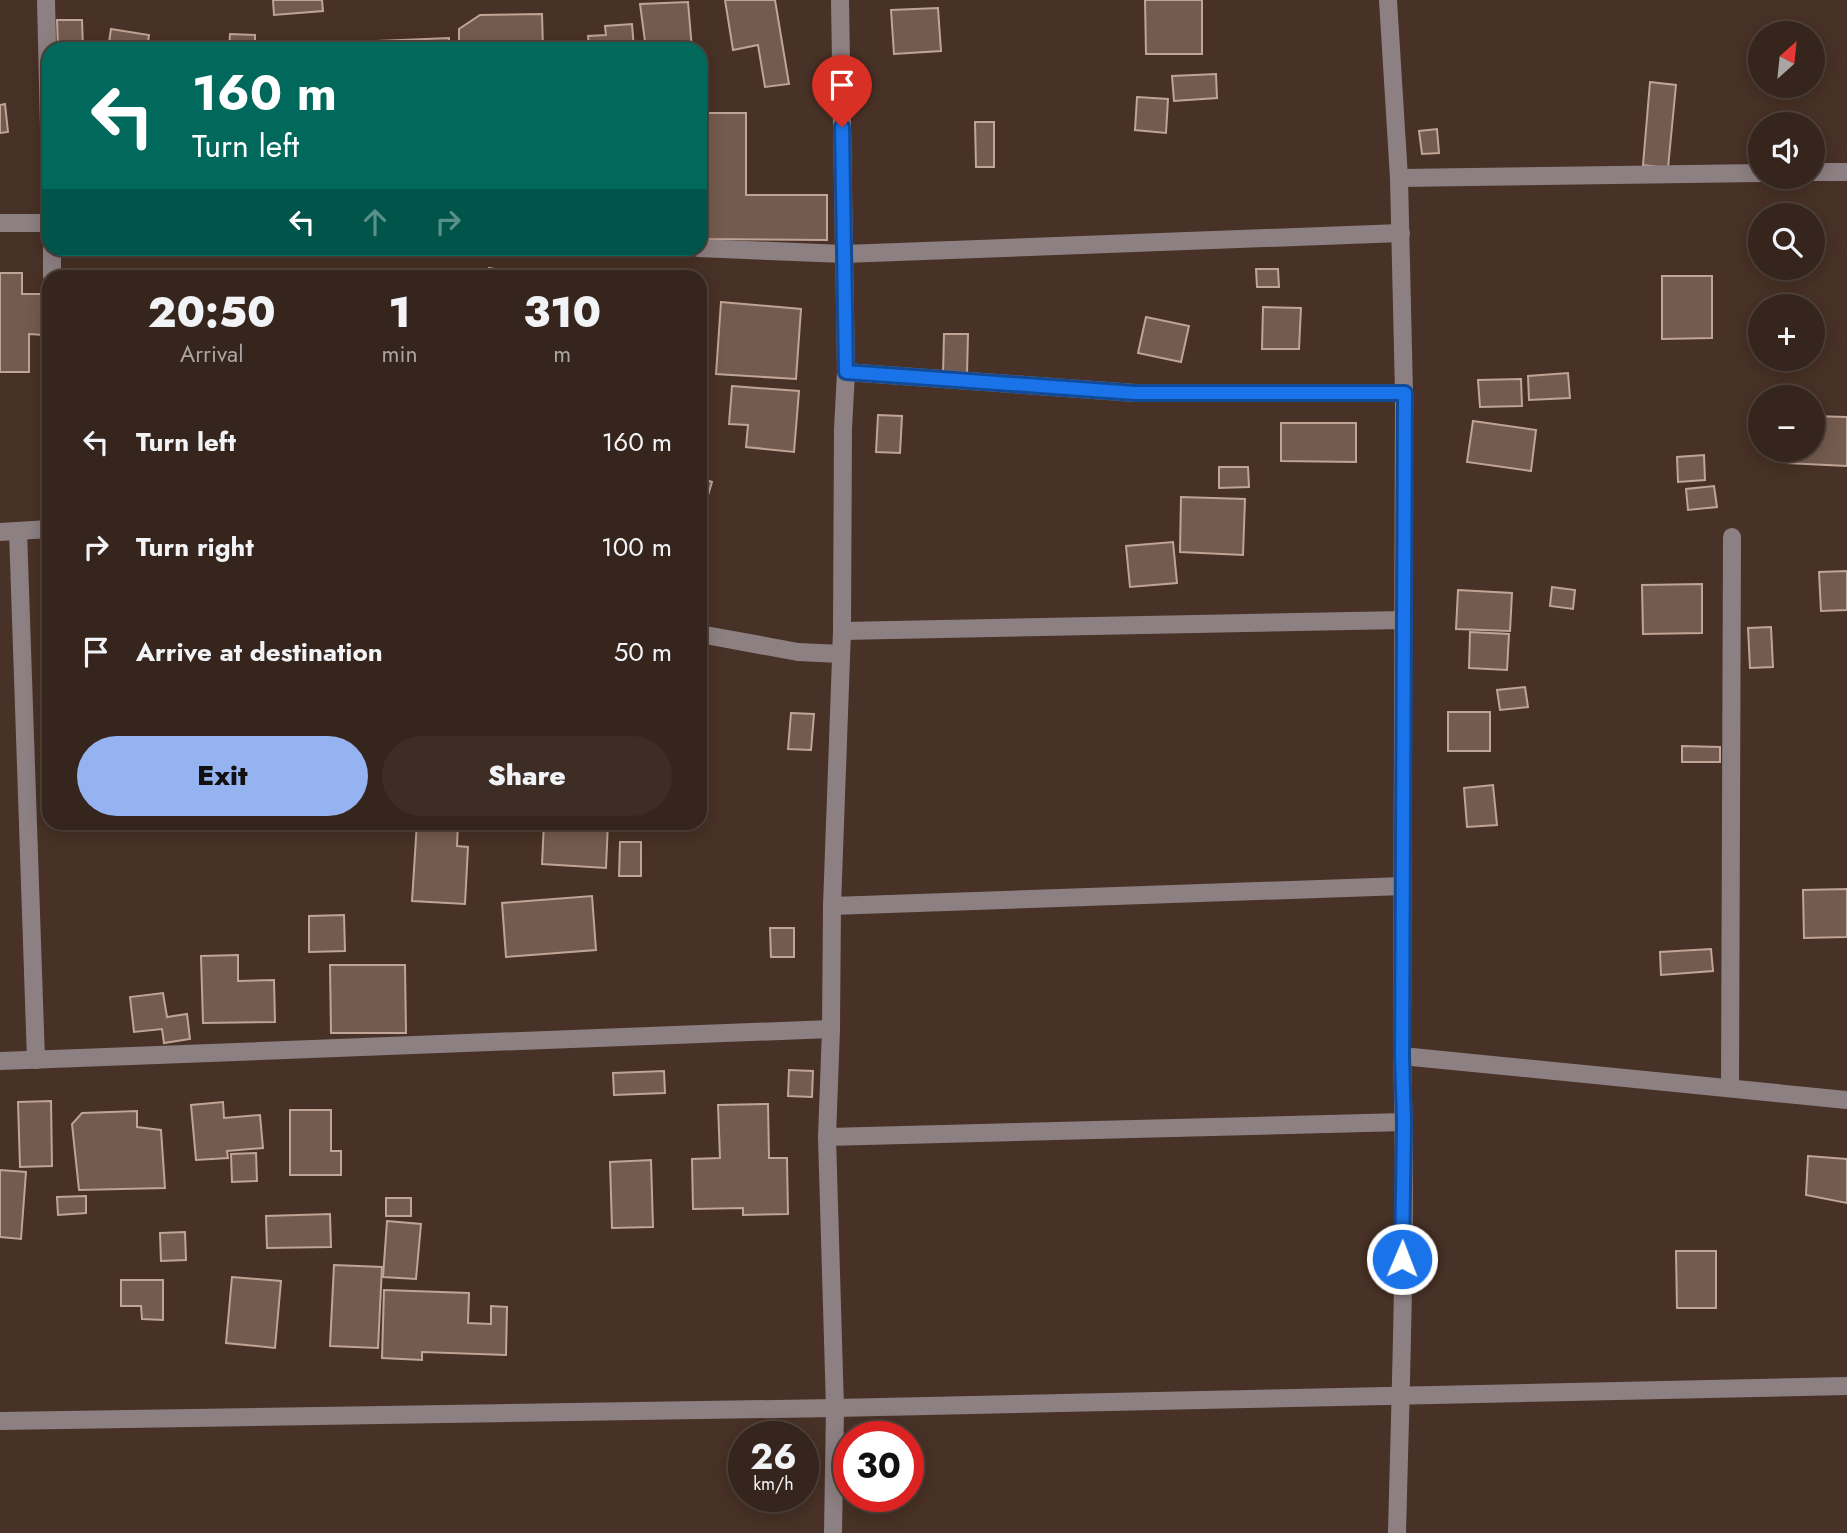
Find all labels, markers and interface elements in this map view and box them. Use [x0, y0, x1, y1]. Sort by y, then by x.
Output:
north arrow [1748, 21, 1825, 98]
map controls [1748, 21, 1825, 462]
pin [812, 55, 872, 127]
text: 160 m [192, 58, 337, 128]
icon: arrive [823, 66, 861, 104]
icon: left [77, 70, 168, 161]
button: sound [1748, 112, 1825, 189]
text: Turn left [192, 123, 299, 169]
icon: left [283, 203, 321, 241]
icon: ahead [356, 203, 394, 241]
icon: right [429, 203, 467, 241]
button: search [1748, 203, 1825, 280]
text: 20:50 [148, 282, 276, 343]
text: 1 [388, 282, 411, 343]
text: 310 [523, 282, 601, 343]
button: + [1748, 294, 1825, 371]
text: Arrival [180, 337, 243, 371]
text: min [381, 337, 417, 371]
text: m [553, 337, 571, 371]
button: − [1748, 385, 1825, 462]
icon: left [77, 423, 115, 461]
text: Turn left [136, 423, 236, 461]
text: 160 m [602, 423, 672, 461]
icon: right [77, 528, 115, 566]
text: Turn right [136, 528, 254, 566]
text: 100 m [601, 528, 672, 566]
icon: arrive [77, 633, 115, 671]
text: Arrive at destination [136, 633, 383, 671]
text: 50 m [614, 633, 672, 671]
button: Exit [77, 736, 368, 816]
button: Share [382, 736, 672, 816]
position arrow [1365, 1222, 1439, 1296]
speed limit sign: 30 [833, 1421, 924, 1512]
text: 26 [750, 1432, 797, 1482]
text: km/h [753, 1471, 794, 1497]

